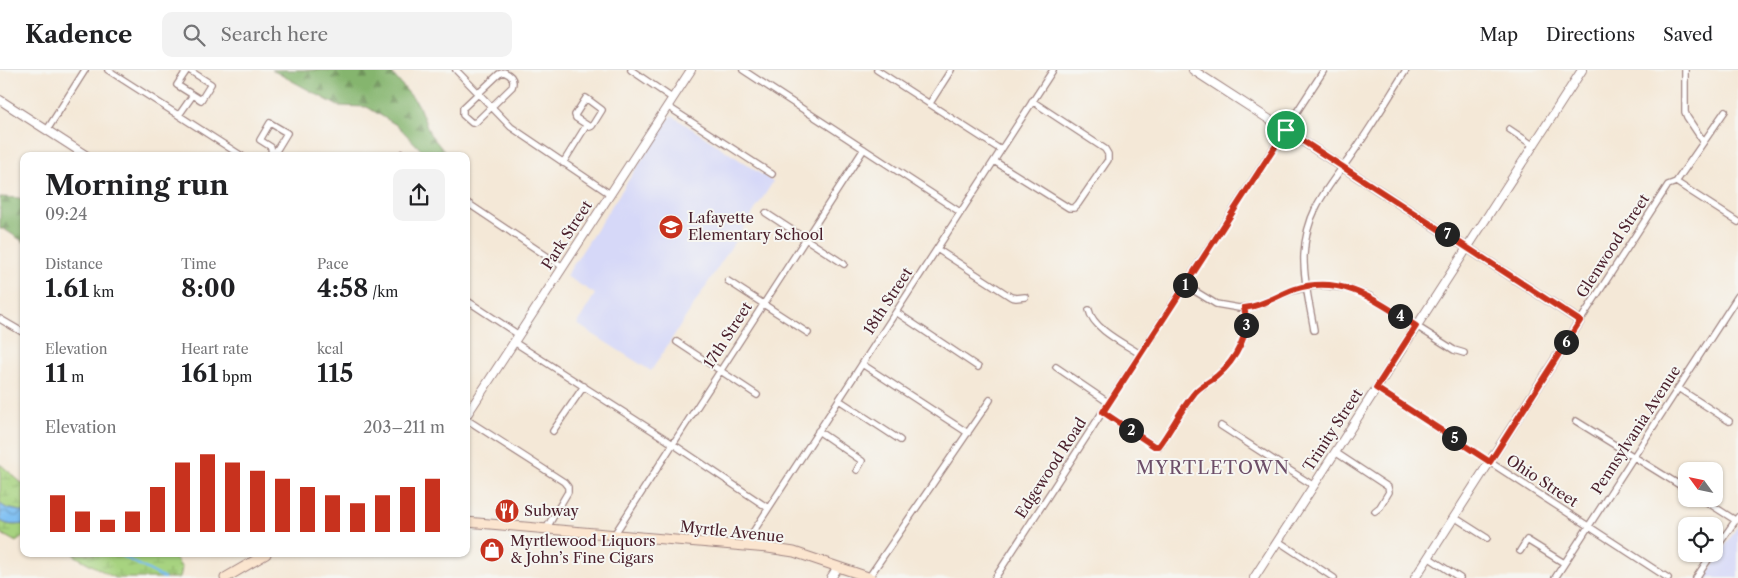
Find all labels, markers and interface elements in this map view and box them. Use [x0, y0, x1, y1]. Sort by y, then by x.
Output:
search box [162, 12, 512, 57]
text: Kadence [25, 20, 132, 49]
icon: search [180, 21, 208, 49]
text: Search here [220, 23, 328, 46]
text: Map [1479, 24, 1518, 46]
text: Directions [1546, 24, 1635, 46]
text: Saved [1663, 24, 1713, 46]
pin [1265, 109, 1307, 151]
icon: arrive [1272, 116, 1300, 144]
text: Morning run [45, 168, 229, 202]
button: share [393, 169, 445, 221]
street label: Glenwood Street [1572, 190, 1654, 301]
street label: Park Street [537, 196, 596, 273]
text: 09:24 [45, 204, 87, 224]
place label: Lafayette Elementary School [688, 208, 824, 244]
school or university icon: Lafayette Elementary School [658, 214, 684, 240]
pin: 7 [1434, 222, 1460, 246]
text: 7 [1444, 225, 1451, 243]
text: Distance [45, 255, 103, 273]
text: Time [181, 255, 216, 273]
text: Pace [317, 255, 349, 273]
street label: 18th Street [859, 263, 917, 338]
pin: 1 [1172, 272, 1198, 298]
text: 1.61 [45, 273, 89, 304]
text: 8:00 [181, 273, 236, 304]
text: 4:58 [317, 273, 368, 304]
text: 1 [1182, 276, 1189, 294]
text: km [89, 283, 114, 301]
text: /km [368, 283, 398, 301]
street label: 17th Street [699, 298, 756, 371]
pin: 4 [1388, 304, 1412, 328]
text: 4 [1396, 307, 1405, 325]
pin: 3 [1234, 312, 1258, 338]
text: 3 [1243, 316, 1250, 334]
pin: 6 [1554, 330, 1578, 354]
text: 6 [1562, 333, 1571, 351]
text: Elevation [45, 340, 108, 358]
text: Heart rate [181, 340, 248, 358]
text: kcal [317, 340, 343, 358]
text: 11 [45, 358, 68, 389]
text: 161 [181, 358, 218, 389]
text: 115 [317, 358, 353, 389]
street label: Pennsylvania Avenue [1587, 362, 1684, 498]
text: m [68, 368, 84, 386]
text: bpm [218, 368, 252, 386]
street label: Trinity Street [1299, 384, 1367, 475]
street label: Edgewood Road [1011, 414, 1090, 522]
text: Elevation [45, 417, 116, 437]
text: 203–211 m [363, 417, 445, 437]
pin: 2 [1118, 418, 1144, 442]
text: 2 [1127, 421, 1136, 439]
pin: 5 [1442, 426, 1466, 450]
text: 5 [1451, 429, 1458, 447]
street label: Ohio Street [1503, 450, 1582, 511]
district label: MYRTLETOWN [1136, 457, 1290, 479]
north arrow [1678, 462, 1722, 508]
map controls [1678, 462, 1723, 562]
restaurant icon: Subway [494, 498, 520, 524]
place label: Subway [524, 501, 579, 520]
street label: Myrtle Avenue [679, 517, 785, 546]
button: locate [1678, 517, 1723, 562]
place label: Myrtlewood Liquors & John’s Fine Cigars [510, 531, 656, 567]
shop icon: Myrtlewood Liquors & John’s Fine Cigars [479, 537, 505, 563]

